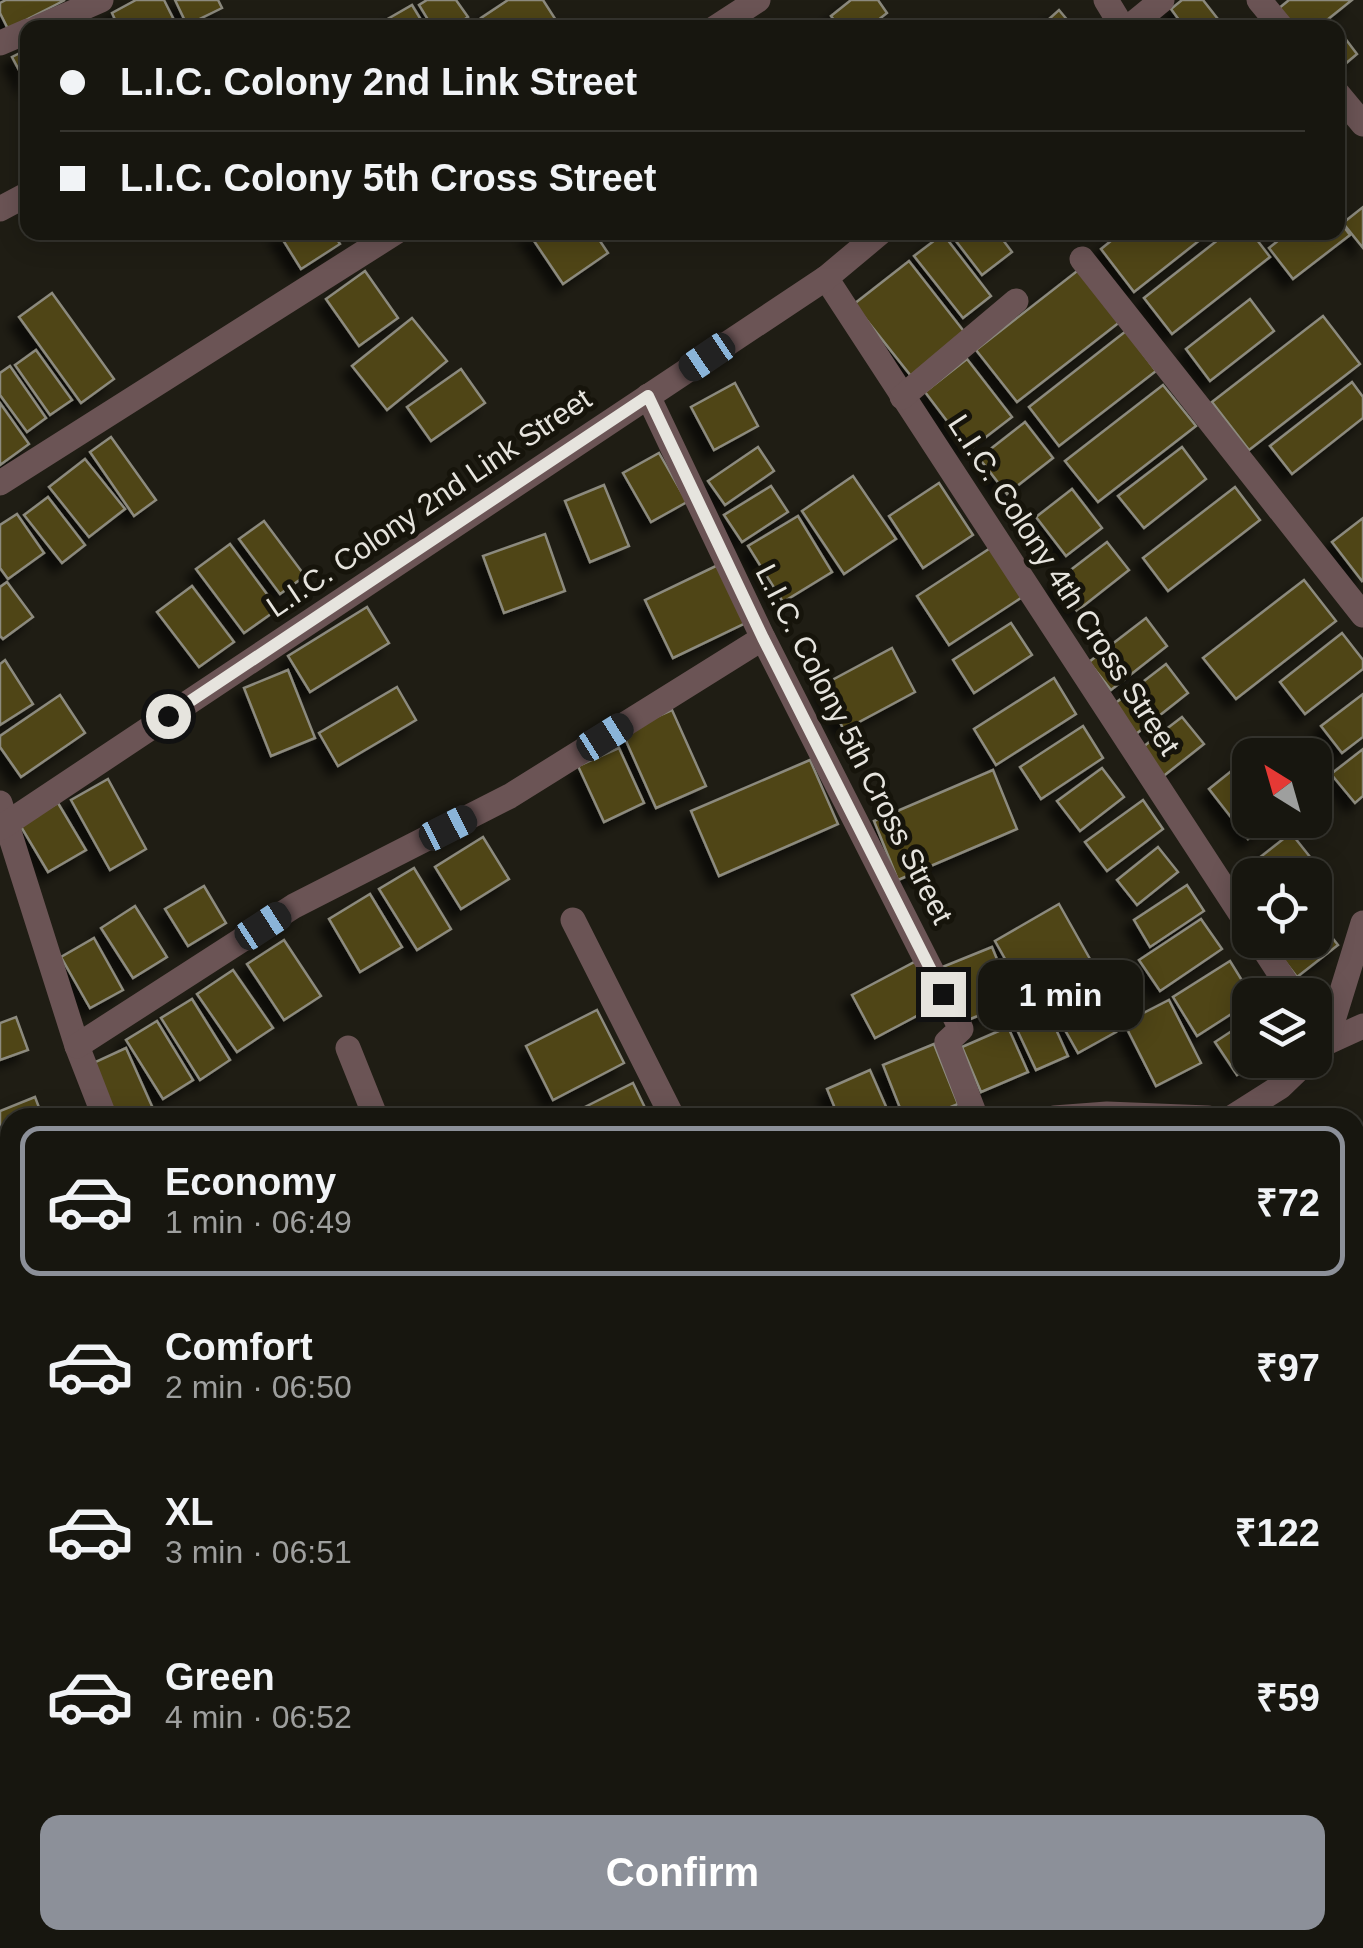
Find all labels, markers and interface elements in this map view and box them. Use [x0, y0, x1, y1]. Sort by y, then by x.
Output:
text: L.I.C. Colony 2nd Link Street [120, 61, 637, 103]
text: L.I.C. Colony 5th Cross Street [120, 157, 656, 199]
car [674, 328, 740, 386]
street label: L.I.C. Colony 2nd Link Street [261, 381, 597, 624]
street label: L.I.C. Colony 4th Cross Street [942, 409, 1187, 761]
street label: L.I.C. Colony 5th Cross Street [749, 559, 960, 929]
route start [146, 694, 191, 739]
car [572, 708, 638, 766]
north arrow [1232, 738, 1332, 838]
map controls [1232, 738, 1332, 1078]
car [414, 801, 482, 855]
button: locate [1232, 858, 1332, 958]
car [230, 897, 296, 955]
callout: 1 min [978, 959, 1143, 1029]
route end [921, 972, 966, 1017]
text: 1 min [1019, 977, 1102, 1013]
button: layers [1232, 978, 1332, 1078]
icon: car [45, 1156, 135, 1246]
text: Economy [165, 1161, 336, 1203]
text: ₹72 [1256, 1182, 1320, 1224]
text: 1 min · 06:49 [165, 1204, 352, 1240]
icon: car [45, 1321, 135, 1411]
text: Comfort [165, 1326, 313, 1368]
text: ₹97 [1256, 1347, 1320, 1389]
text: 2 min · 06:50 [165, 1369, 352, 1405]
icon: car [45, 1486, 135, 1576]
text: XL [165, 1491, 214, 1533]
text: ₹122 [1235, 1512, 1320, 1554]
text: 3 min · 06:51 [165, 1534, 352, 1570]
icon: car [45, 1651, 135, 1741]
text: Green [165, 1656, 275, 1698]
text: ₹59 [1256, 1677, 1320, 1719]
text: 4 min · 06:52 [165, 1699, 352, 1735]
button: Confirm [40, 1815, 1325, 1930]

